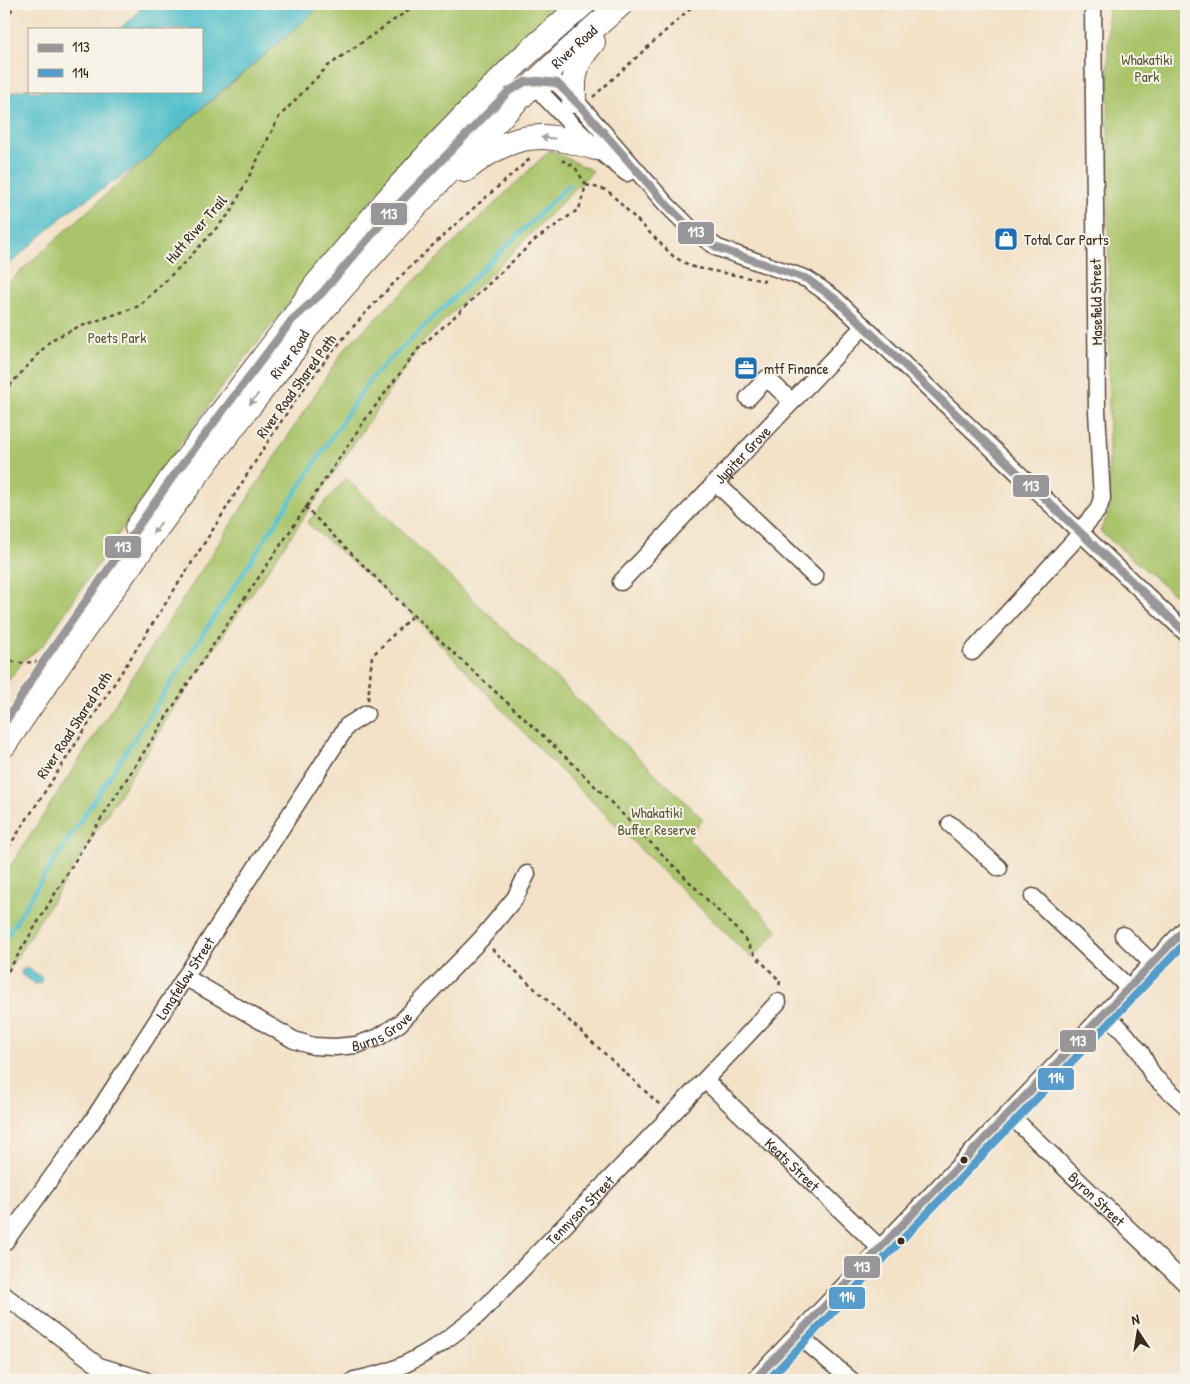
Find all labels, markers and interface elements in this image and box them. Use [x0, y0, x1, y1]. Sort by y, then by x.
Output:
street label: River Road [546, 19, 602, 73]
legend [28, 28, 202, 92]
text: 113 [72, 36, 90, 57]
park label: Whakatiki Park [1121, 49, 1173, 87]
text: 114 [72, 62, 89, 83]
one-way arrow [540, 133, 556, 141]
street label: Hutt River Trail [160, 190, 232, 268]
line badge: 113 [370, 202, 408, 226]
text: 113 [381, 204, 398, 223]
line badge: 113 [677, 221, 715, 245]
text: 113 [688, 222, 705, 241]
shop icon: Total Car Parts [993, 226, 1019, 252]
place label: Total Car Parts [1024, 229, 1109, 250]
street label: Masefield Street [1085, 258, 1107, 346]
street label: River Road [264, 326, 314, 383]
park label: Poets Park [88, 327, 146, 348]
street label: River Road Shared Path [251, 330, 341, 442]
office icon: mtf Finance [733, 355, 759, 381]
place label: mtf Finance [764, 358, 828, 379]
one-way arrow [249, 392, 260, 405]
street label: Jupiter Grove [709, 421, 775, 488]
line badge: 113 [1012, 474, 1050, 498]
text: 113 [1023, 476, 1040, 495]
one-way arrow [152, 522, 162, 535]
line badge: 113 [104, 535, 142, 559]
text: 113 [115, 537, 132, 556]
street label: River Road Shared Path [31, 667, 117, 783]
park label: Whakatiki Buffer Reserve [618, 802, 696, 840]
street label: Longfellow Street [150, 932, 219, 1023]
street label: Burns Grove [351, 1007, 416, 1056]
line badge: 113 [1059, 1029, 1097, 1053]
text: 113 [1070, 1031, 1087, 1050]
line badge: 114 [1037, 1067, 1075, 1091]
text: 114 [1048, 1068, 1064, 1087]
street label: Keats Street [760, 1133, 825, 1196]
unlabelled marker [959, 1155, 969, 1165]
street label: Byron Street [1064, 1166, 1130, 1231]
street label: Tennyson Street [541, 1170, 619, 1250]
unlabelled marker [896, 1236, 906, 1246]
line badge: 113 [843, 1255, 881, 1279]
text: 113 [854, 1257, 871, 1276]
line badge: 114 [828, 1286, 866, 1310]
text: 114 [839, 1287, 855, 1306]
north arrow [1112, 1306, 1162, 1356]
text: N [1130, 1309, 1141, 1329]

